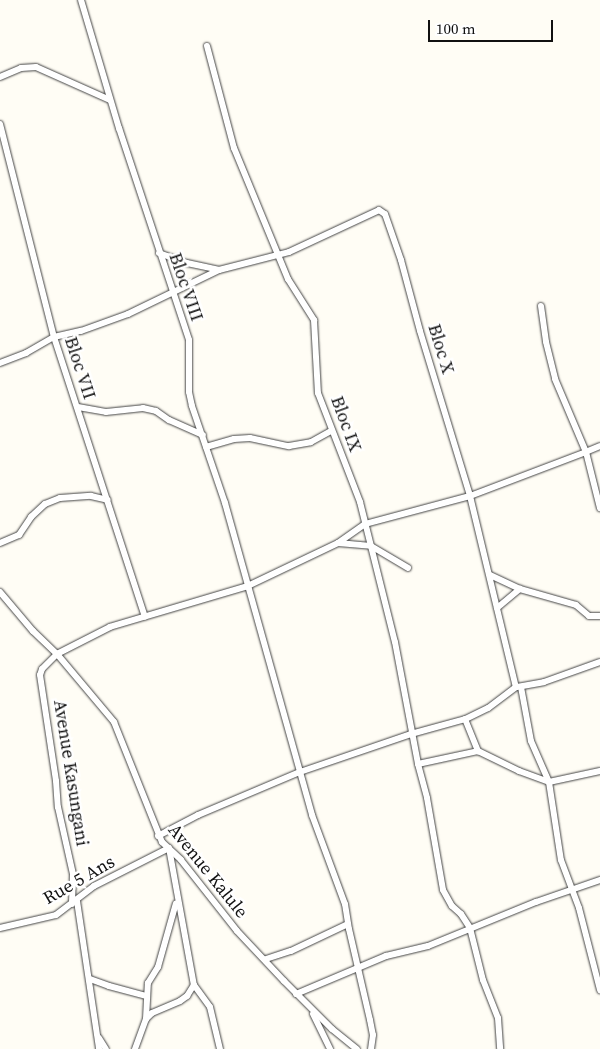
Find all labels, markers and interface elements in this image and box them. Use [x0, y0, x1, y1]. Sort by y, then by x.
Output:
scale bar [430, 10, 555, 42]
text: 100 m [436, 18, 476, 39]
street label: Bloc VIII [164, 250, 208, 324]
street label: Bloc X [423, 321, 459, 377]
street label: Bloc VII [60, 334, 100, 402]
street label: Bloc IX [326, 393, 366, 455]
street label: Avenue Kasungani [49, 698, 93, 848]
street label: Avenue Kalule [164, 820, 252, 922]
street label: Rue 5 Ans [39, 851, 119, 909]

